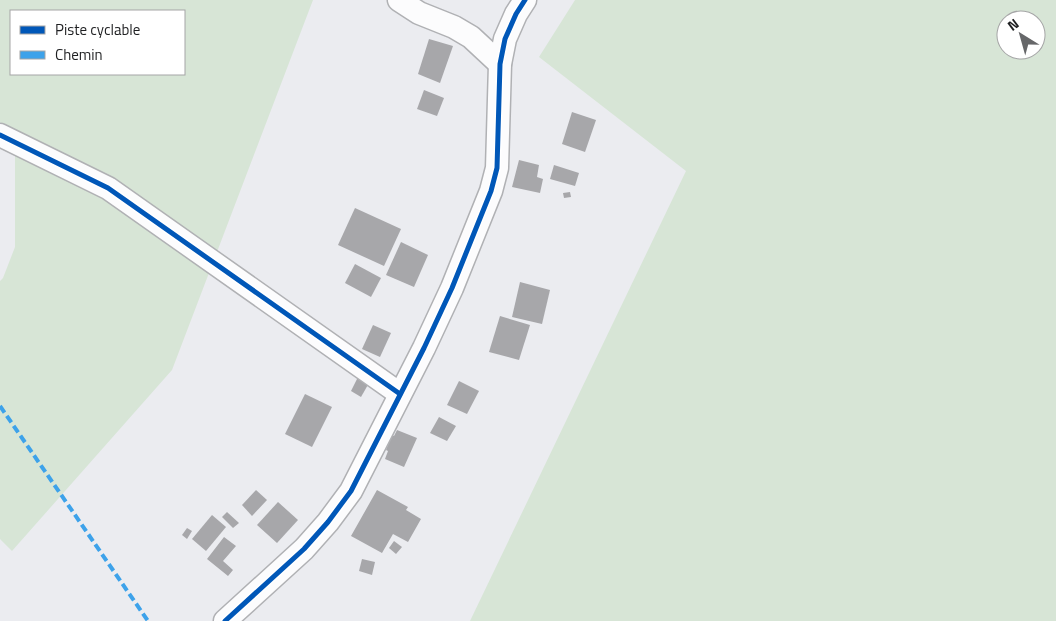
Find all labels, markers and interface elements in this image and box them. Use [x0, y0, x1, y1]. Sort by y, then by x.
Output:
legend [10, 10, 185, 75]
north arrow [996, 10, 1046, 60]
text: N [1003, 13, 1023, 36]
text: Piste cyclable [55, 18, 140, 41]
text: Chemin [55, 43, 103, 66]

